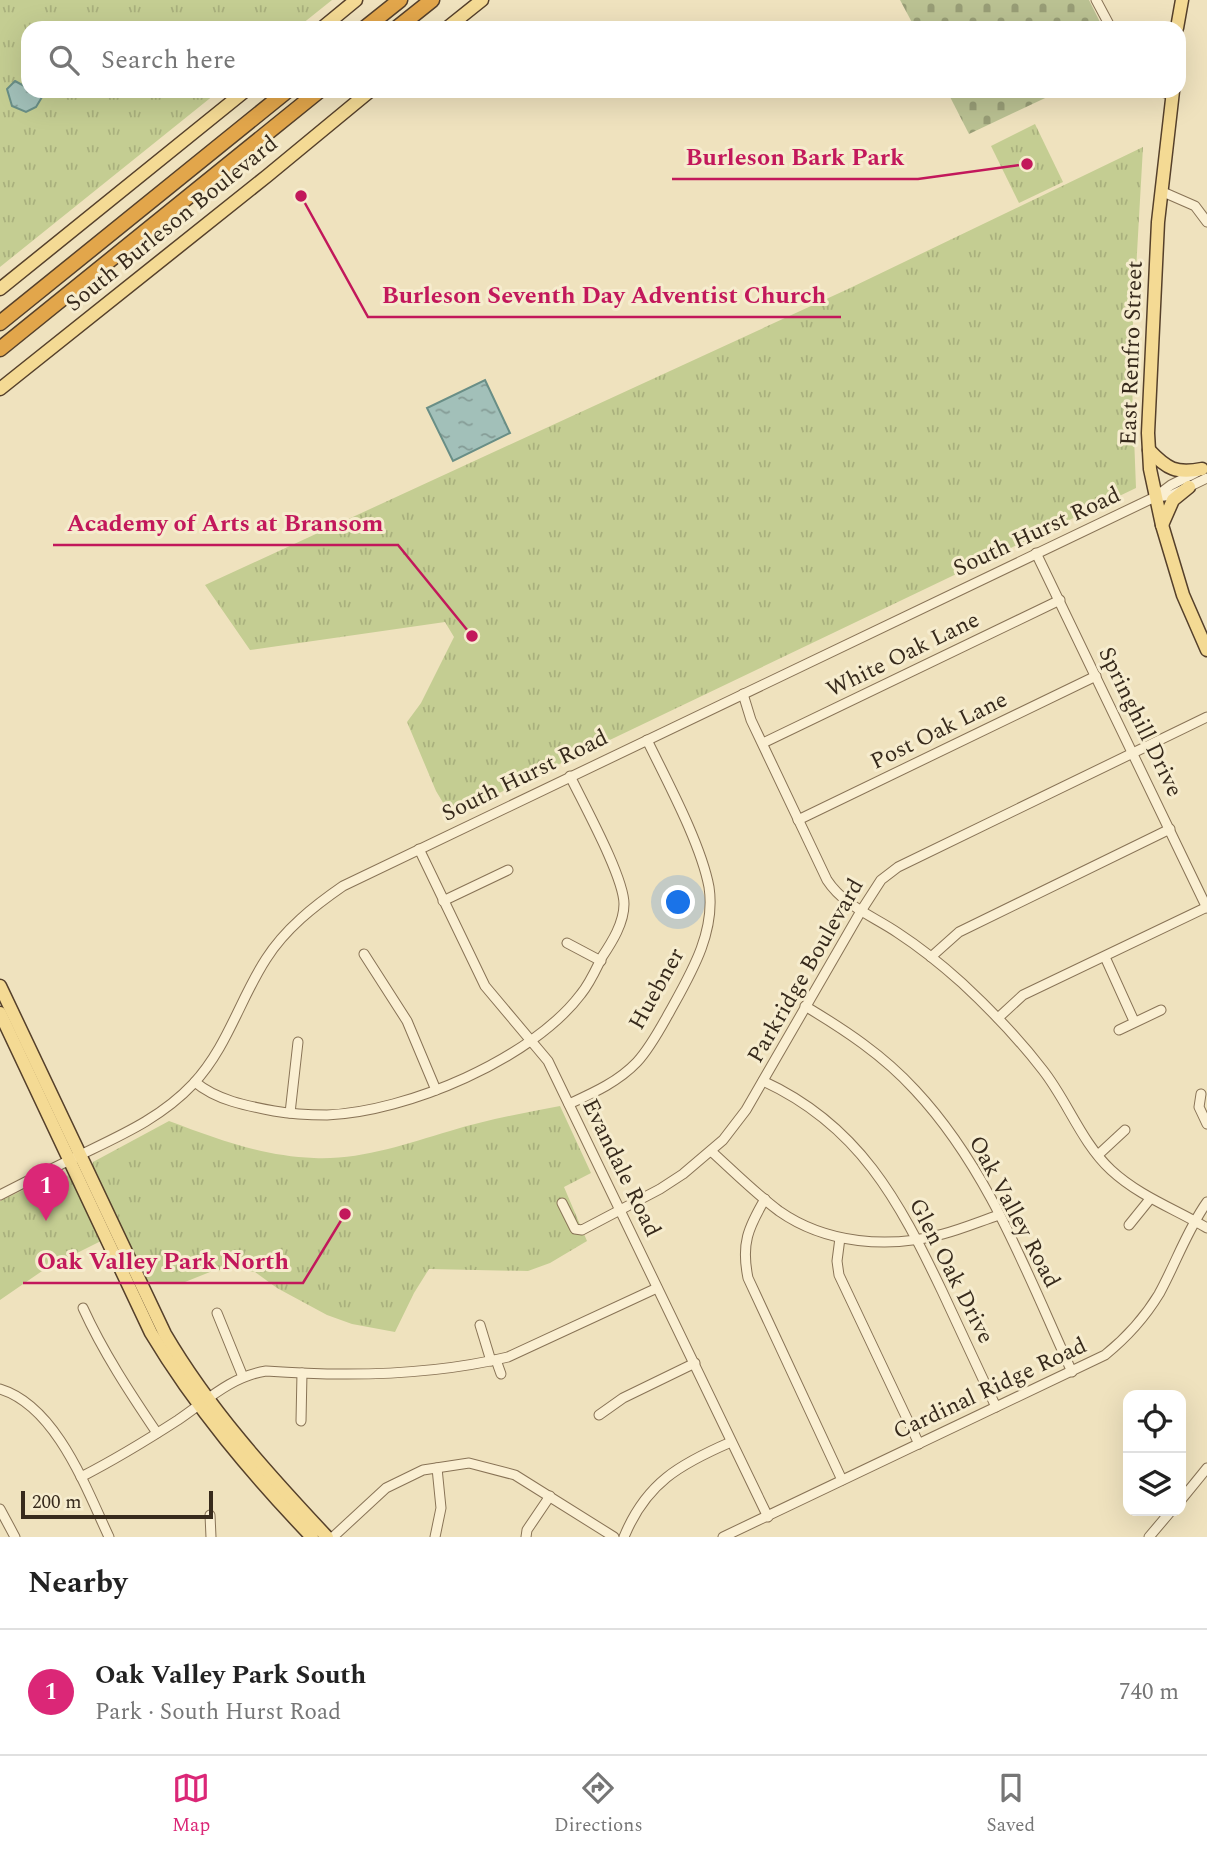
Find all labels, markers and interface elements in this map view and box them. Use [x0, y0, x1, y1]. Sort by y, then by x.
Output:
search box [21, 21, 1186, 98]
text: Search here [101, 40, 236, 80]
icon: search [45, 41, 83, 79]
street label: South Burleson Boulevard [58, 127, 286, 321]
callout: Burleson Bark Park [672, 134, 918, 179]
text: Burleson Bark Park [686, 140, 905, 176]
street label: East Renfro Street [1111, 260, 1153, 446]
callout: Burleson Seventh Day Adventist Church [368, 272, 841, 317]
text: Burleson Seventh Day Adventist Church [382, 278, 826, 314]
street label: South Hurst Road [947, 478, 1127, 586]
callout: Academy of Arts at Bransom [53, 500, 398, 545]
text: Academy of Arts at Bransom [67, 506, 384, 542]
street label: White Oak Lane [820, 603, 986, 707]
street label: Springhill Drive [1088, 641, 1192, 803]
street label: Post Oak Lane [864, 683, 1014, 779]
street label: South Hurst Road [436, 720, 614, 831]
street label: Parkridge Boulevard [739, 872, 873, 1070]
your location [661, 885, 695, 919]
street label: Huebner [620, 942, 694, 1036]
street label: Evandale Road [572, 1093, 670, 1243]
street label: Oak Valley Road [959, 1129, 1069, 1295]
pin: 1 [23, 1163, 69, 1221]
street label: Glen Oak Drive [899, 1192, 1003, 1350]
callout: Oak Valley Park North [23, 1238, 303, 1283]
text: Oak Valley Park North [37, 1244, 289, 1280]
street label: Cardinal Ridge Road [887, 1329, 1093, 1449]
map controls [1123, 1390, 1186, 1516]
button: locate [1123, 1390, 1186, 1453]
button: layers [1123, 1453, 1186, 1516]
scale bar [21, 1488, 214, 1520]
text: 200 m [32, 1488, 82, 1517]
text: Nearby [28, 1560, 127, 1606]
text: Oak Valley Park South [95, 1655, 366, 1695]
text: 1 [45, 1675, 57, 1710]
text: 740 m [1119, 1675, 1179, 1710]
text: Park · South Hurst Road [95, 1695, 341, 1730]
tab: Map [172, 1769, 210, 1840]
tab: Directions [554, 1769, 643, 1840]
tab: Saved [986, 1769, 1035, 1840]

